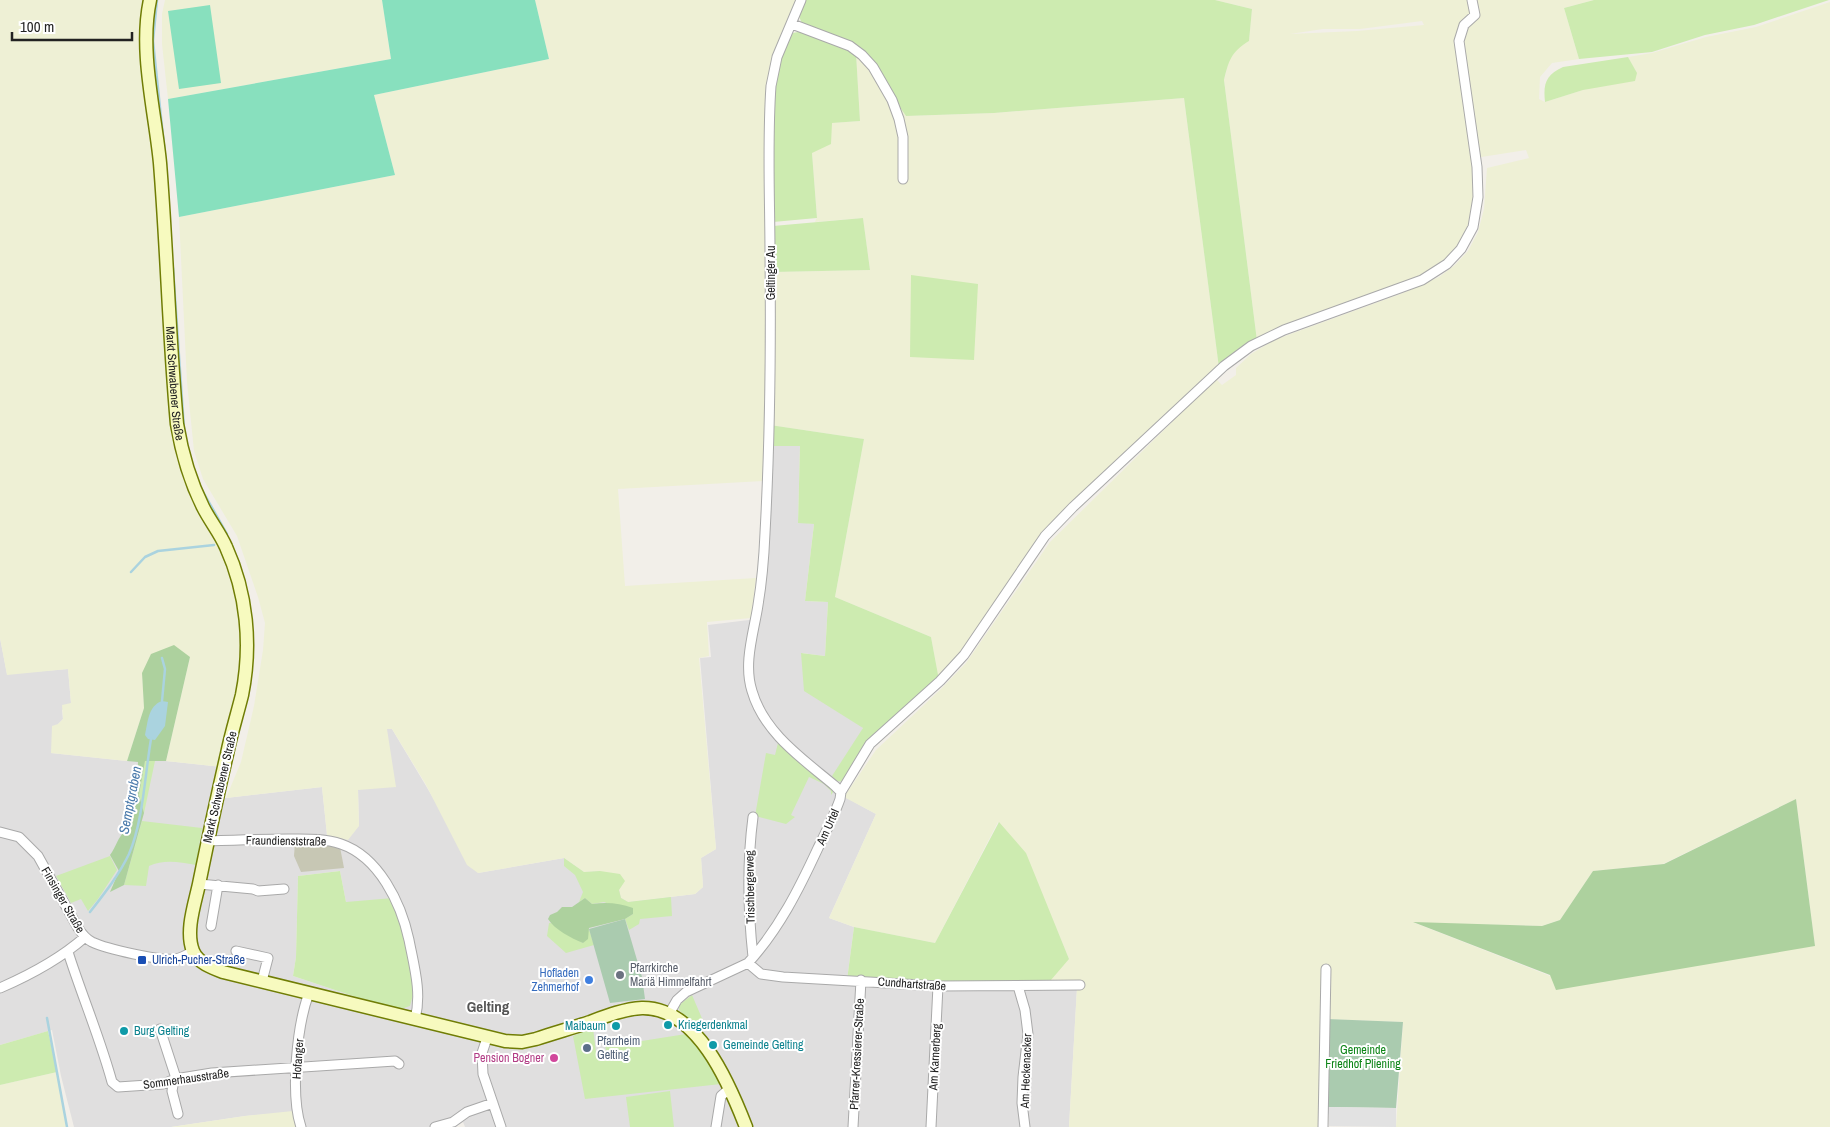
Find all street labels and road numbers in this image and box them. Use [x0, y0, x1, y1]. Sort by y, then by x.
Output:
street label: Geltinger Au [763, 246, 779, 300]
street label: Markt Schwabener Straße [162, 326, 188, 442]
street label: Markt Schwabener Straße [199, 730, 241, 844]
street label: Am Urtel [812, 806, 843, 849]
street label: Fraundienststraße [246, 832, 326, 850]
street label: Trischbergerweg [741, 850, 759, 924]
street label: Finsinger Straße [38, 864, 88, 936]
street label: Cundhartstraße [877, 974, 947, 994]
street label: Pfarrer-Kressierer-Straße [846, 998, 868, 1110]
street label: Am Karnerberg [925, 1023, 945, 1092]
street label: Am Heckenacker [1017, 1033, 1035, 1110]
street label: Hofanger [289, 1038, 307, 1080]
street label: Sommerhausstraße [142, 1065, 230, 1093]

